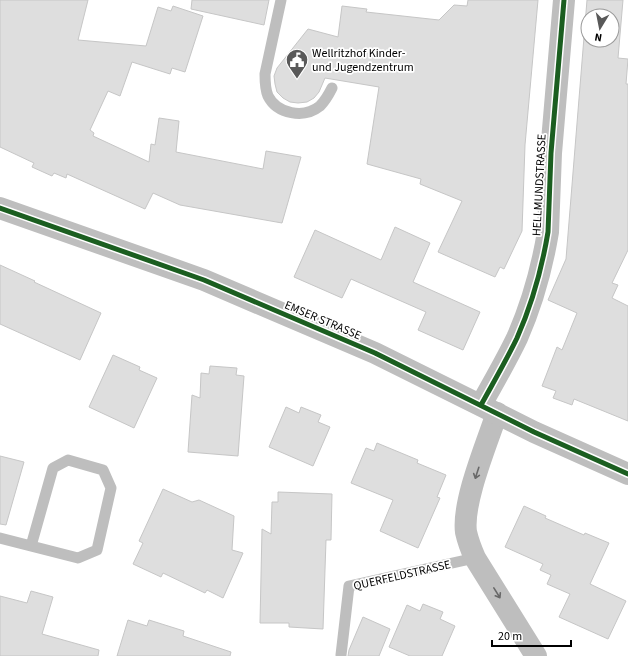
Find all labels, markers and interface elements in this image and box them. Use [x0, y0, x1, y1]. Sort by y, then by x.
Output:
north arrow [580, 8, 620, 48]
text: N [593, 29, 603, 45]
place label: Wellritzhof Kinder- und Jugendzentrum [312, 45, 414, 76]
public building icon: Wellritzhof Kinder- und Jugendzentrum [284, 47, 310, 80]
street label: HELLMUNDSTRASSE [528, 134, 551, 237]
street label: EMSER STRASSE [282, 297, 364, 344]
one-way arrow [473, 466, 480, 479]
street label: QUERFELDSTRASSE [352, 556, 452, 595]
one-way arrow [493, 587, 501, 598]
scale bar [492, 622, 571, 648]
text: 20 m [498, 628, 522, 645]

